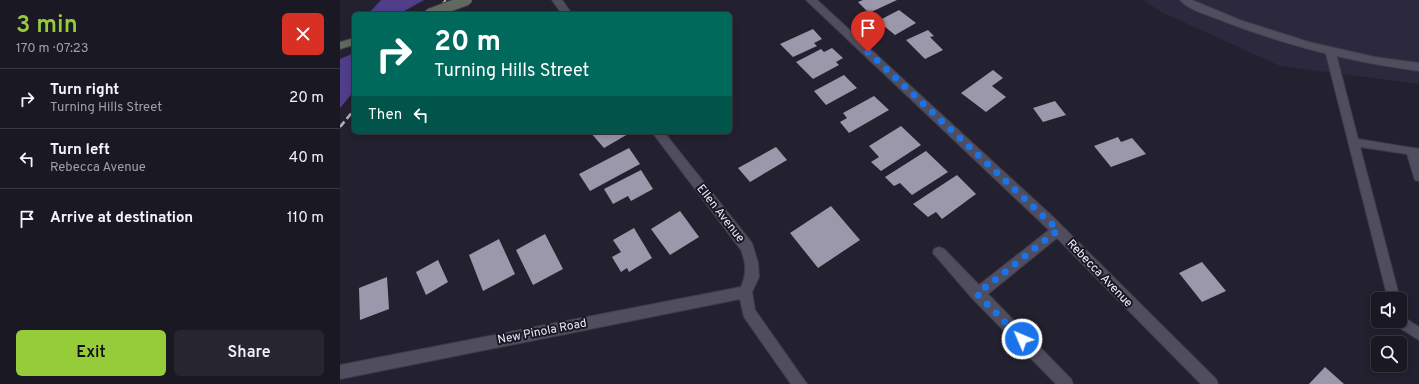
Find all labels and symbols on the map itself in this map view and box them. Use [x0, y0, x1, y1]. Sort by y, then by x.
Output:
pin [851, 11, 885, 52]
street label: Ellen Avenue [693, 181, 748, 246]
street label: Rebecca Avenue [1063, 236, 1136, 311]
street label: New Pinola Road [496, 315, 588, 348]
position arrow [1001, 318, 1043, 360]

